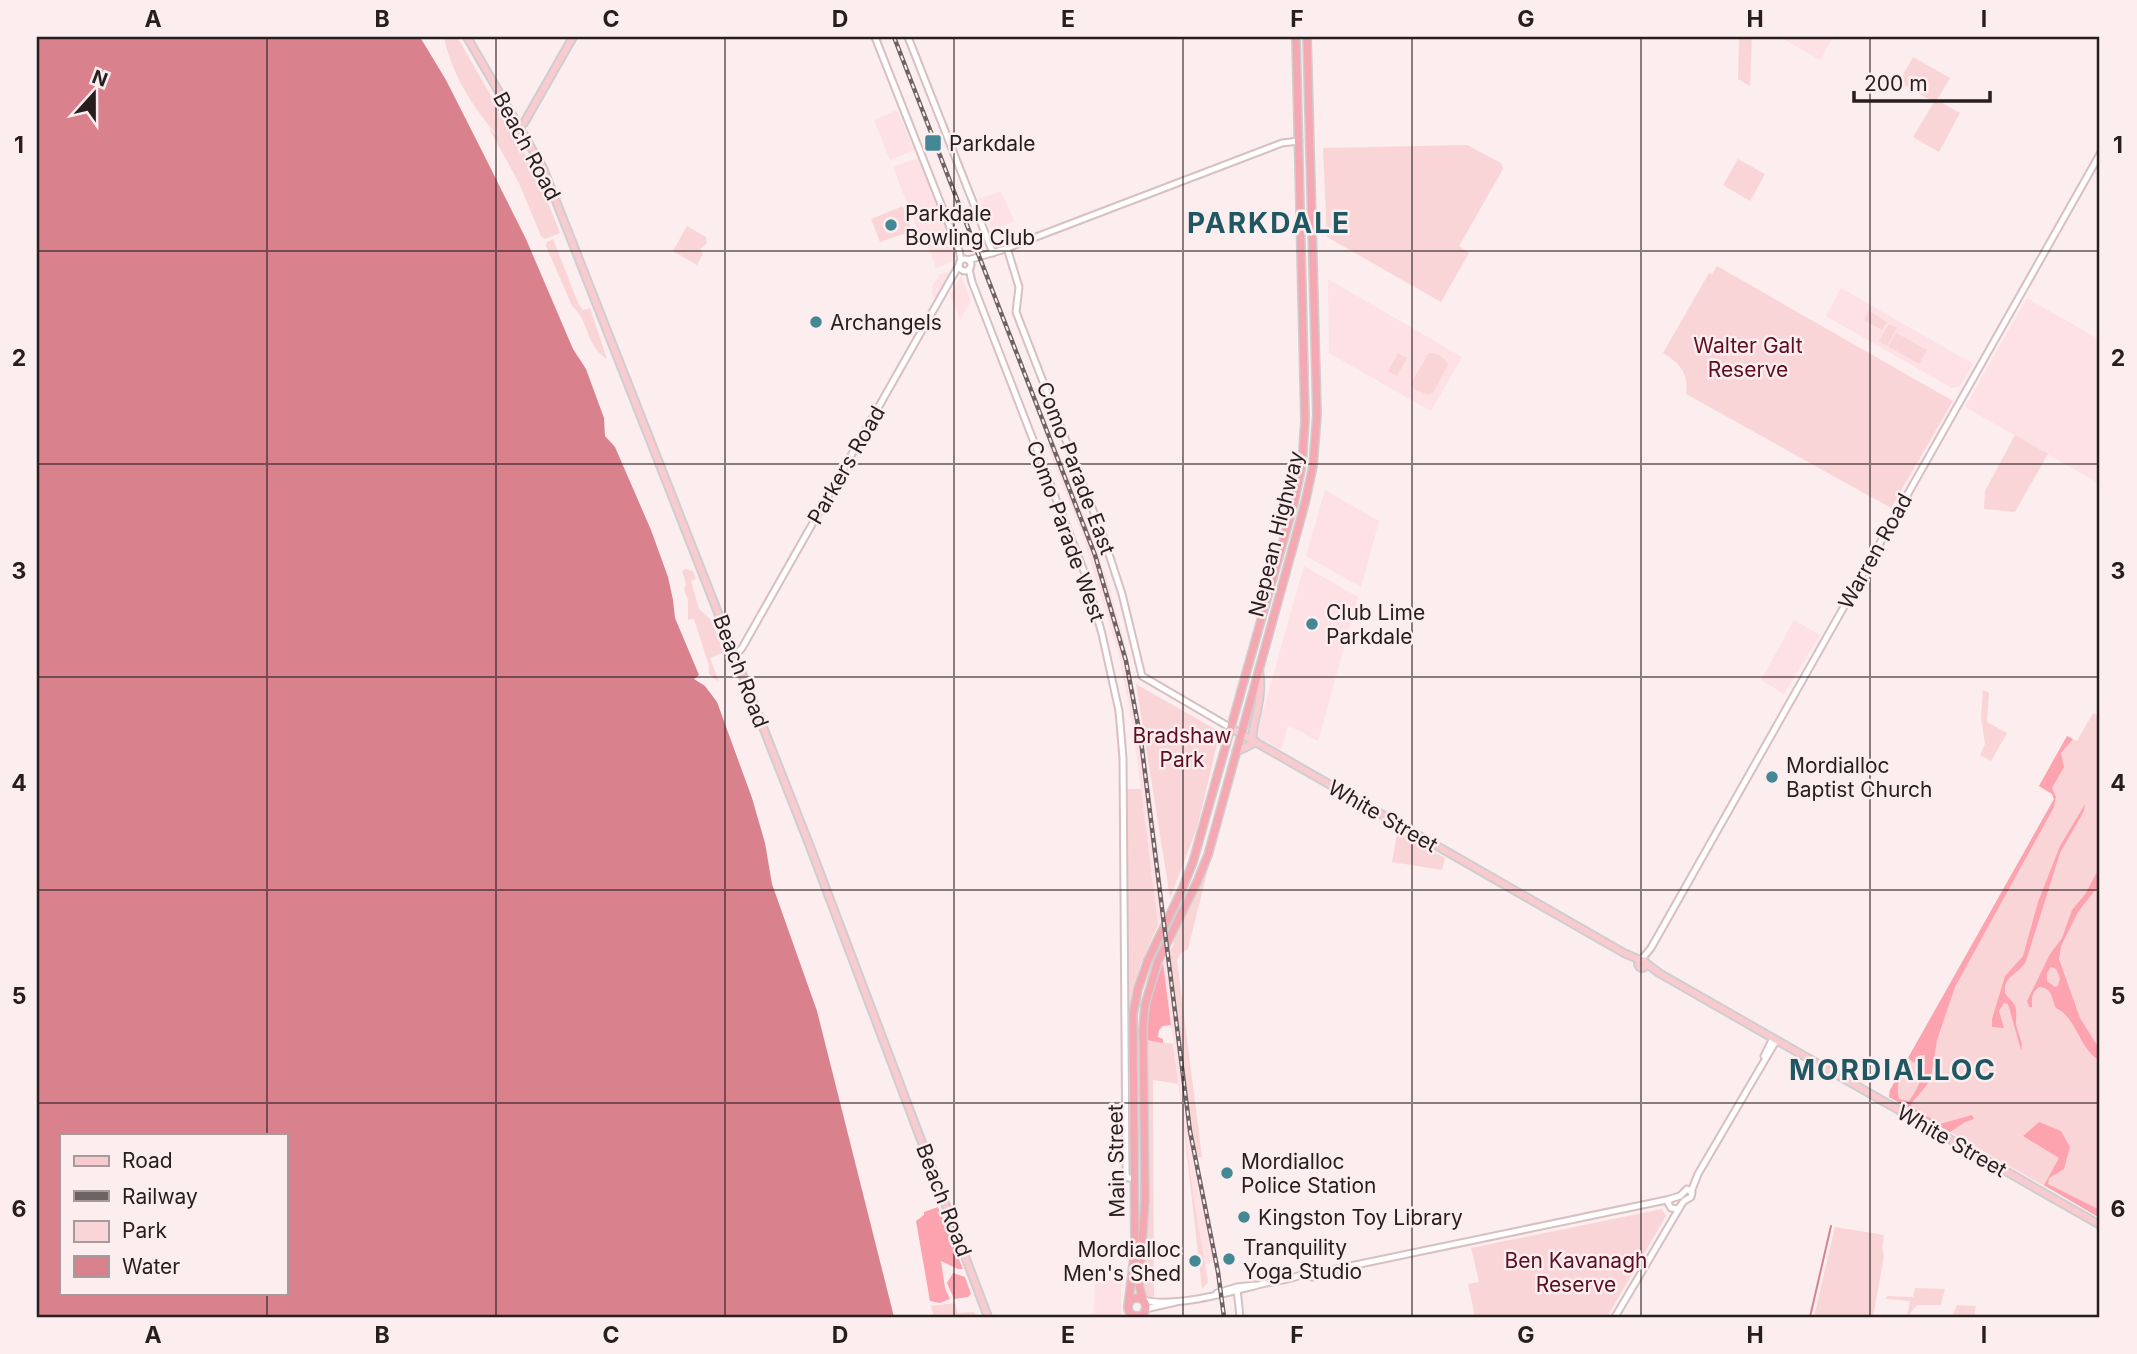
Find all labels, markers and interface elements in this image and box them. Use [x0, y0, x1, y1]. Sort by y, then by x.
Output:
text: A [144, 5, 162, 33]
text: B [374, 5, 390, 33]
text: C [602, 5, 620, 33]
text: D [832, 5, 848, 33]
text: E [1061, 5, 1075, 33]
text: F [1290, 5, 1304, 33]
text: G [1517, 5, 1535, 33]
text: H [1746, 5, 1764, 33]
text: I [1981, 5, 1987, 33]
north arrow [60, 60, 130, 130]
scale bar [1854, 60, 1990, 104]
text: N [89, 65, 111, 92]
text: 200 m [1864, 71, 1928, 96]
street label: Beach Road [488, 88, 566, 204]
text: 1 [14, 131, 24, 159]
place label: Parkdale [949, 131, 1035, 156]
text: 1 [2113, 131, 2123, 159]
marker: Parkdale [923, 133, 943, 153]
place label: Parkdale Bowling Club [905, 201, 1035, 250]
district label: PARKDALE [1187, 206, 1351, 240]
marker: Parkdale Bowling Club [883, 217, 899, 233]
place label: Archangels [830, 310, 942, 335]
marker: Archangels [808, 314, 824, 330]
park label: Walter Galt Reserve [1693, 333, 1803, 382]
text: 2 [12, 344, 26, 372]
text: 2 [2111, 344, 2125, 372]
street label: Como Parade East [1032, 378, 1121, 558]
street label: Parkers Road [802, 401, 890, 529]
street label: Como Parade West [1022, 437, 1110, 625]
street label: Nepean Highway [1243, 448, 1309, 619]
street label: Warren Road [1833, 489, 1917, 613]
text: 3 [12, 557, 26, 585]
text: 3 [2111, 557, 2125, 585]
place label: Club Lime Parkdale [1326, 600, 1425, 649]
street label: Beach Road [708, 611, 774, 731]
marker: Club Lime Parkdale [1304, 616, 1320, 632]
park label: Bradshaw Park [1133, 723, 1231, 772]
place label: Mordialloc Baptist Church [1786, 753, 1932, 802]
text: 4 [11, 769, 27, 797]
marker: Mordialloc Baptist Church [1764, 769, 1780, 785]
text: 4 [2110, 769, 2126, 797]
street label: White Street [1324, 775, 1442, 857]
text: 5 [12, 982, 26, 1010]
text: 5 [2111, 982, 2125, 1010]
district label: MORDIALLOC [1789, 1053, 1997, 1087]
street label: White Street [1893, 1100, 2011, 1182]
street label: Main Street [1103, 1104, 1129, 1218]
legend [60, 1134, 287, 1294]
street label: Beach Road [911, 1140, 977, 1260]
text: Road [122, 1148, 173, 1173]
place label: Mordialloc Police Station [1241, 1149, 1376, 1198]
marker: Mordialloc Police Station [1219, 1165, 1235, 1181]
text: Railway [122, 1184, 198, 1209]
text: 6 [12, 1195, 26, 1223]
text: 6 [2111, 1195, 2125, 1223]
place label: Kingston Toy Library [1258, 1205, 1463, 1230]
marker: Kingston Toy Library [1236, 1209, 1252, 1225]
text: Park [122, 1218, 167, 1243]
place label: Tranquility Yoga Studio [1243, 1235, 1362, 1284]
place label: Mordialloc Men's Shed [1063, 1237, 1181, 1286]
park label: Ben Kavanagh Reserve [1505, 1248, 1647, 1297]
marker: Tranquility Yoga Studio [1221, 1251, 1237, 1267]
marker: Mordialloc Men's Shed [1187, 1253, 1203, 1269]
text: Water [122, 1254, 180, 1279]
text: A [144, 1321, 162, 1349]
text: B [374, 1321, 390, 1349]
text: C [602, 1321, 620, 1349]
text: D [832, 1321, 848, 1349]
text: E [1061, 1321, 1075, 1349]
text: F [1290, 1321, 1304, 1349]
text: G [1517, 1321, 1535, 1349]
text: H [1746, 1321, 1764, 1349]
text: I [1981, 1321, 1987, 1349]

